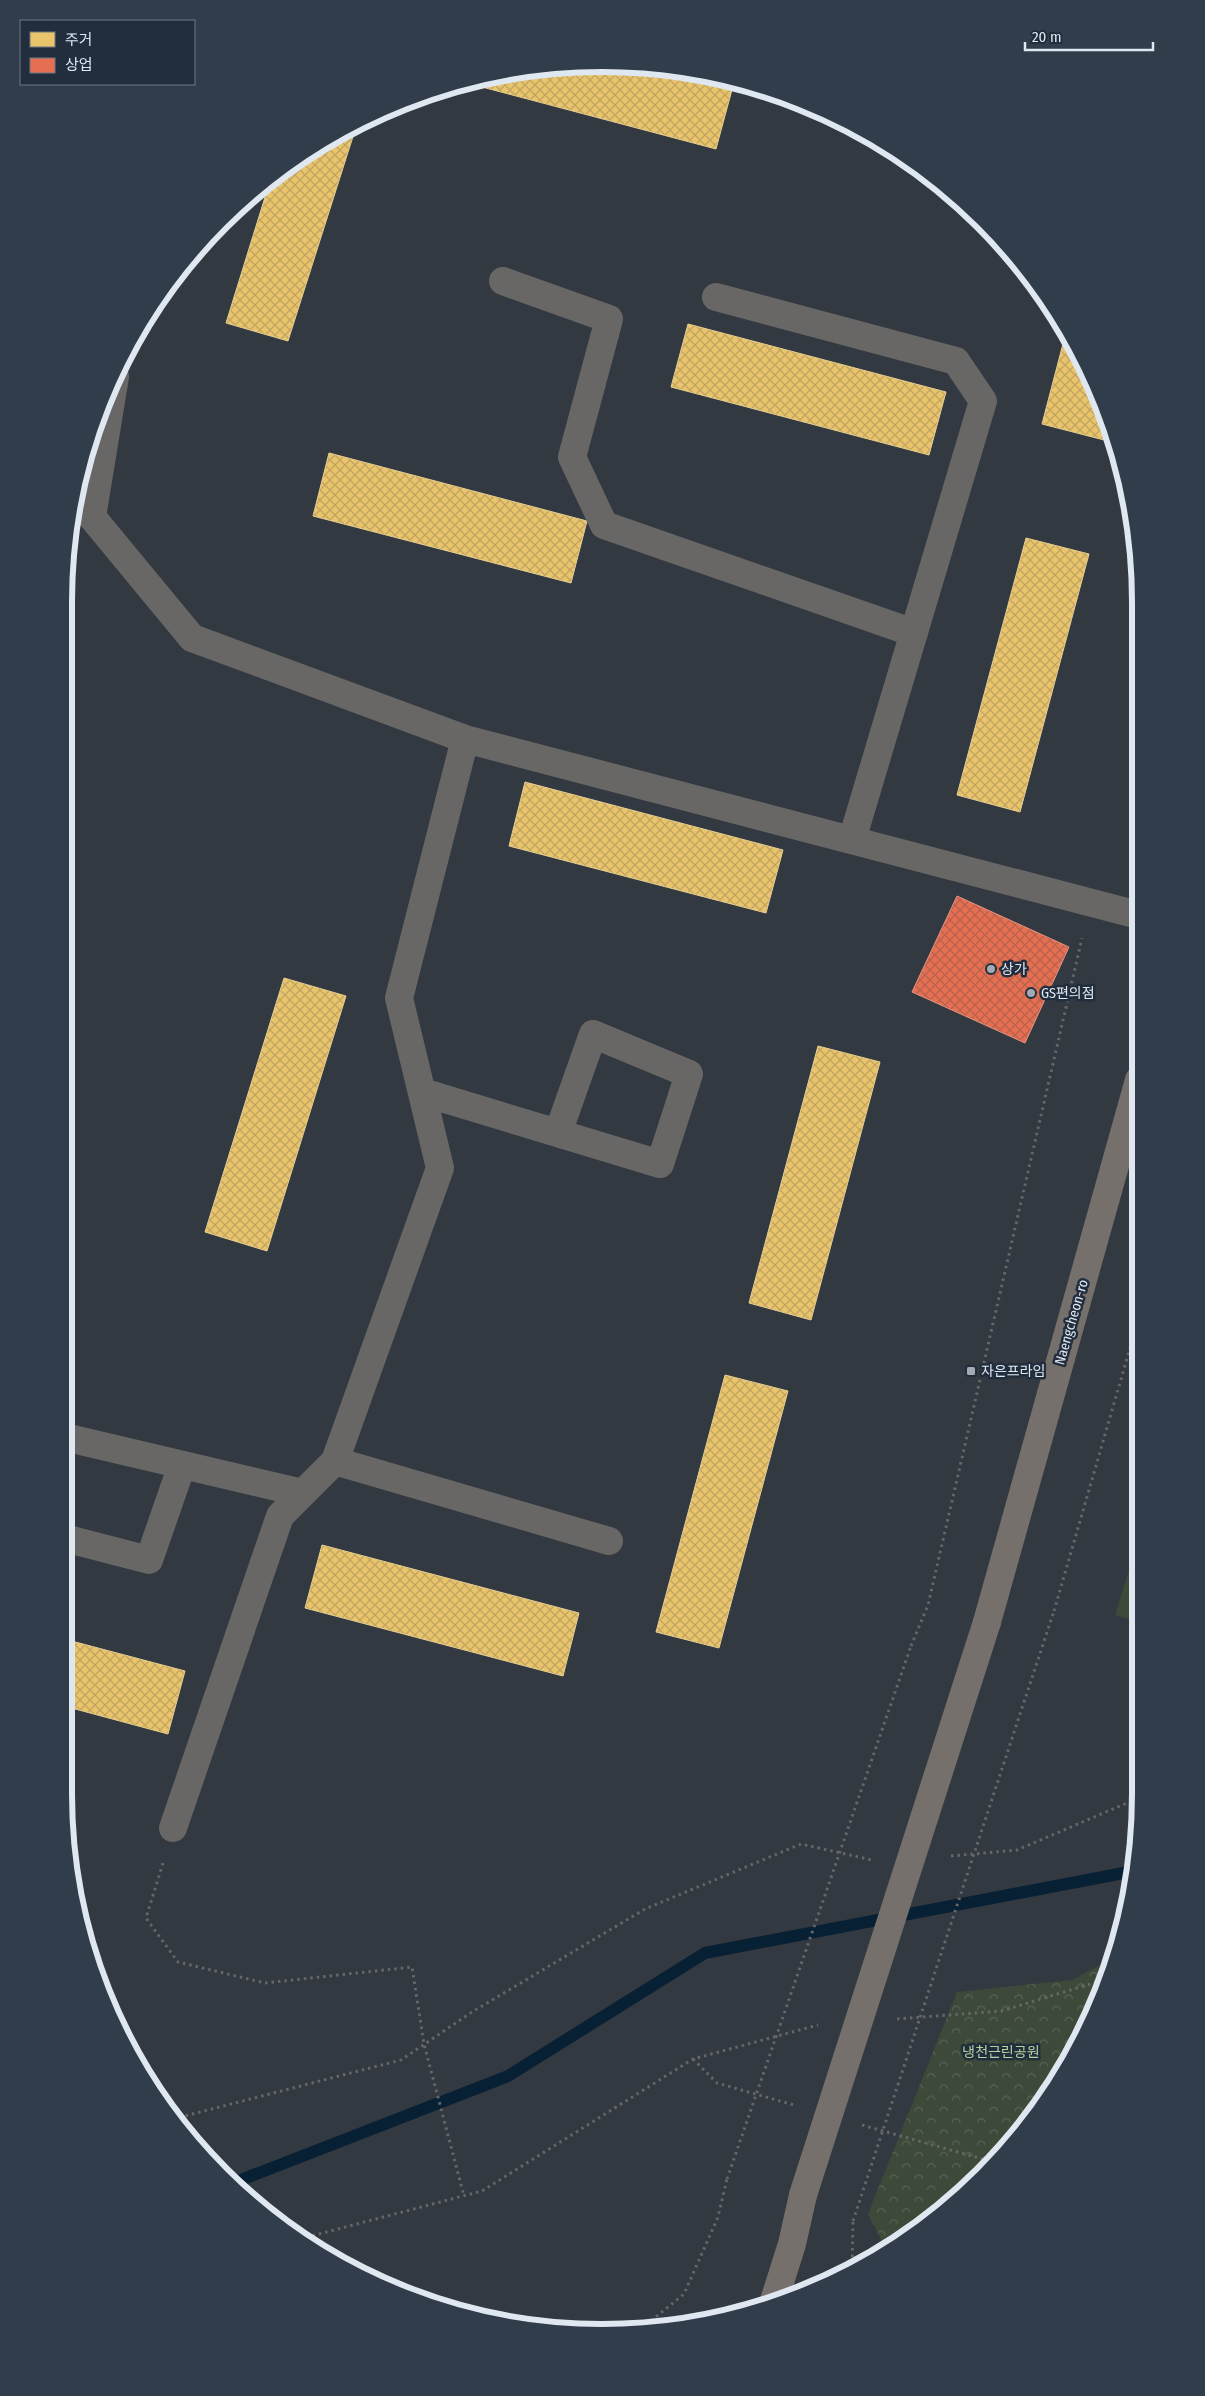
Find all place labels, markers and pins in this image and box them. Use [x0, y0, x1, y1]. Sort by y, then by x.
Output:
place label: 상가 [1001, 961, 1027, 978]
marker: 상가 [985, 963, 997, 975]
place label: GS편의점 [1041, 985, 1095, 1002]
marker: GS편의점 [1025, 987, 1037, 999]
place label: 자은프라임 [981, 1363, 1045, 1380]
marker: 자은프라임 [965, 1365, 977, 1377]

